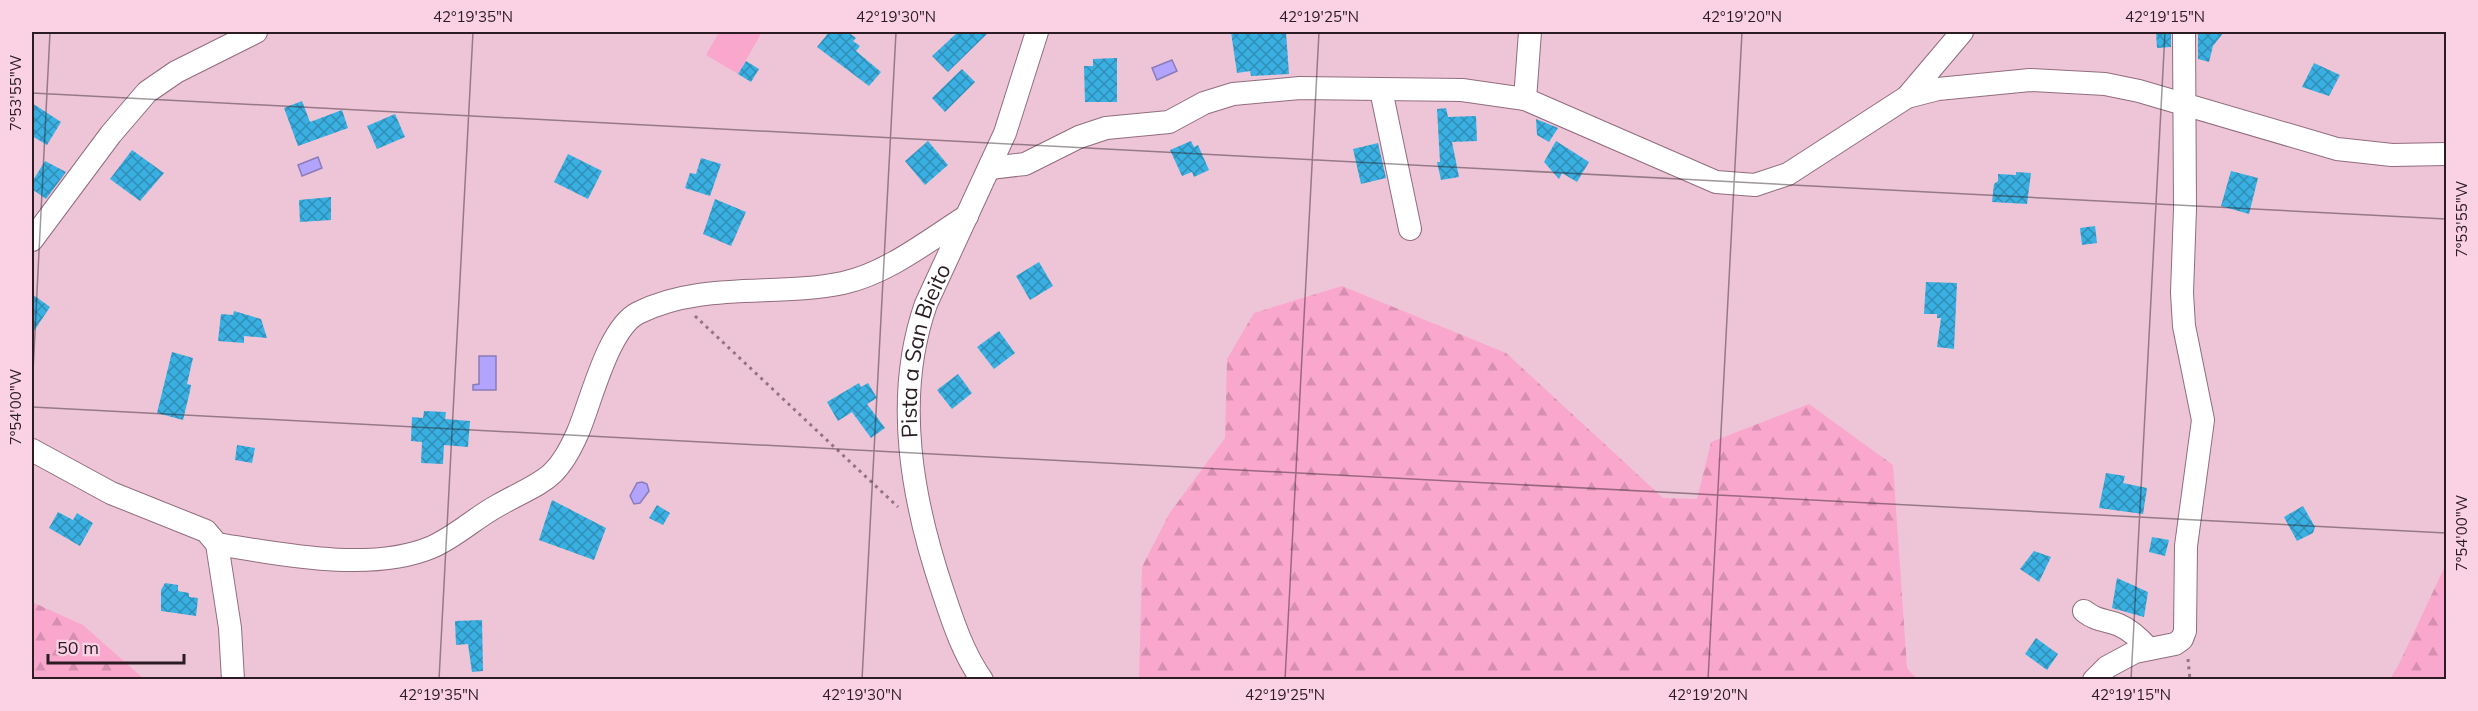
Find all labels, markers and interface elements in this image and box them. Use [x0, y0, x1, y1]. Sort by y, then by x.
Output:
text: 42°19'35"N [433, 7, 513, 26]
text: 42°19'30"N [856, 7, 936, 26]
text: 42°19'25"N [1279, 7, 1359, 26]
text: 42°19'20"N [1702, 7, 1782, 26]
text: 42°19'15"N [2125, 7, 2205, 26]
text: 7°53'55"W [6, 54, 25, 131]
text: 7°53'55"W [2452, 180, 2471, 257]
street label: Pista a San Bieito [895, 259, 957, 439]
text: 7°54'00"W [6, 368, 25, 445]
text: 7°54'00"W [2452, 494, 2471, 571]
scale bar [48, 627, 184, 665]
text: 50 m [57, 636, 99, 659]
text: 42°19'35"N [399, 685, 479, 704]
text: 42°19'30"N [822, 685, 902, 704]
text: 42°19'25"N [1245, 685, 1325, 704]
text: 42°19'20"N [1668, 685, 1748, 704]
text: 42°19'15"N [2091, 685, 2171, 704]

